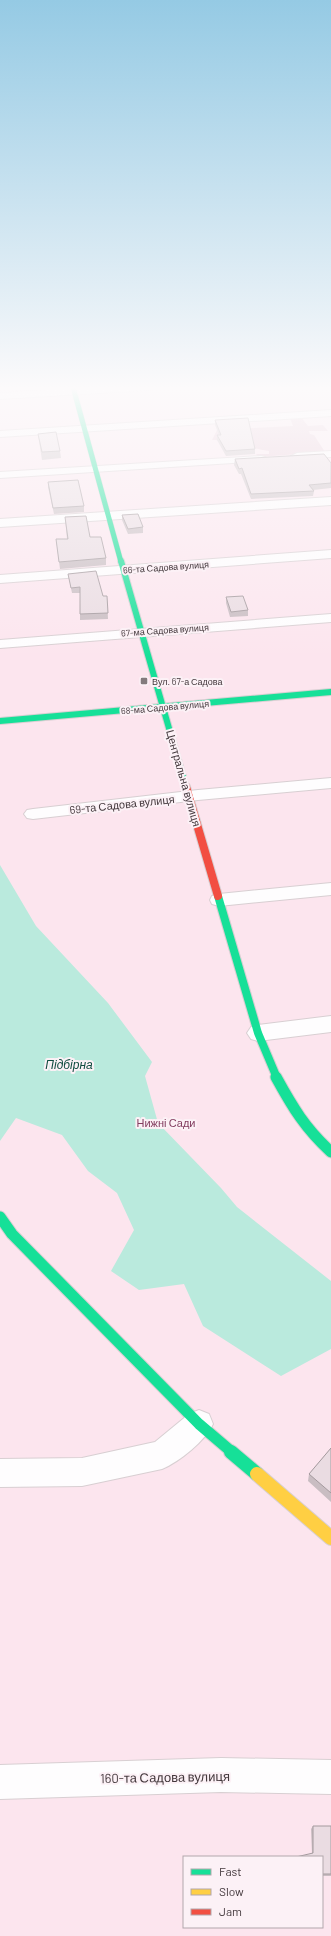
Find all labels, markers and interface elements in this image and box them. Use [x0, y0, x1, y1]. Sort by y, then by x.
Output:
street label: 66-та Садова вулиця [123, 558, 209, 575]
street label: 67-ма Садова вулиця [121, 621, 209, 639]
marker: Вул. 67-а Садова [139, 676, 149, 686]
place label: Вул. 67-а Садова [152, 676, 223, 687]
street label: 68-ма Садова вулиця [120, 698, 210, 716]
street label: Центральна вулиця [164, 728, 204, 828]
street label: 69-та Садова вулиця [69, 792, 175, 816]
water label: Підбірна [45, 1057, 93, 1072]
park label: Нижні Сади [137, 1116, 195, 1129]
street label: 160-та Садова вулиця [100, 1768, 230, 1786]
legend [183, 1856, 323, 1928]
text: Fast [219, 1864, 242, 1878]
text: Slow [219, 1884, 244, 1898]
text: Jam [219, 1904, 242, 1918]

